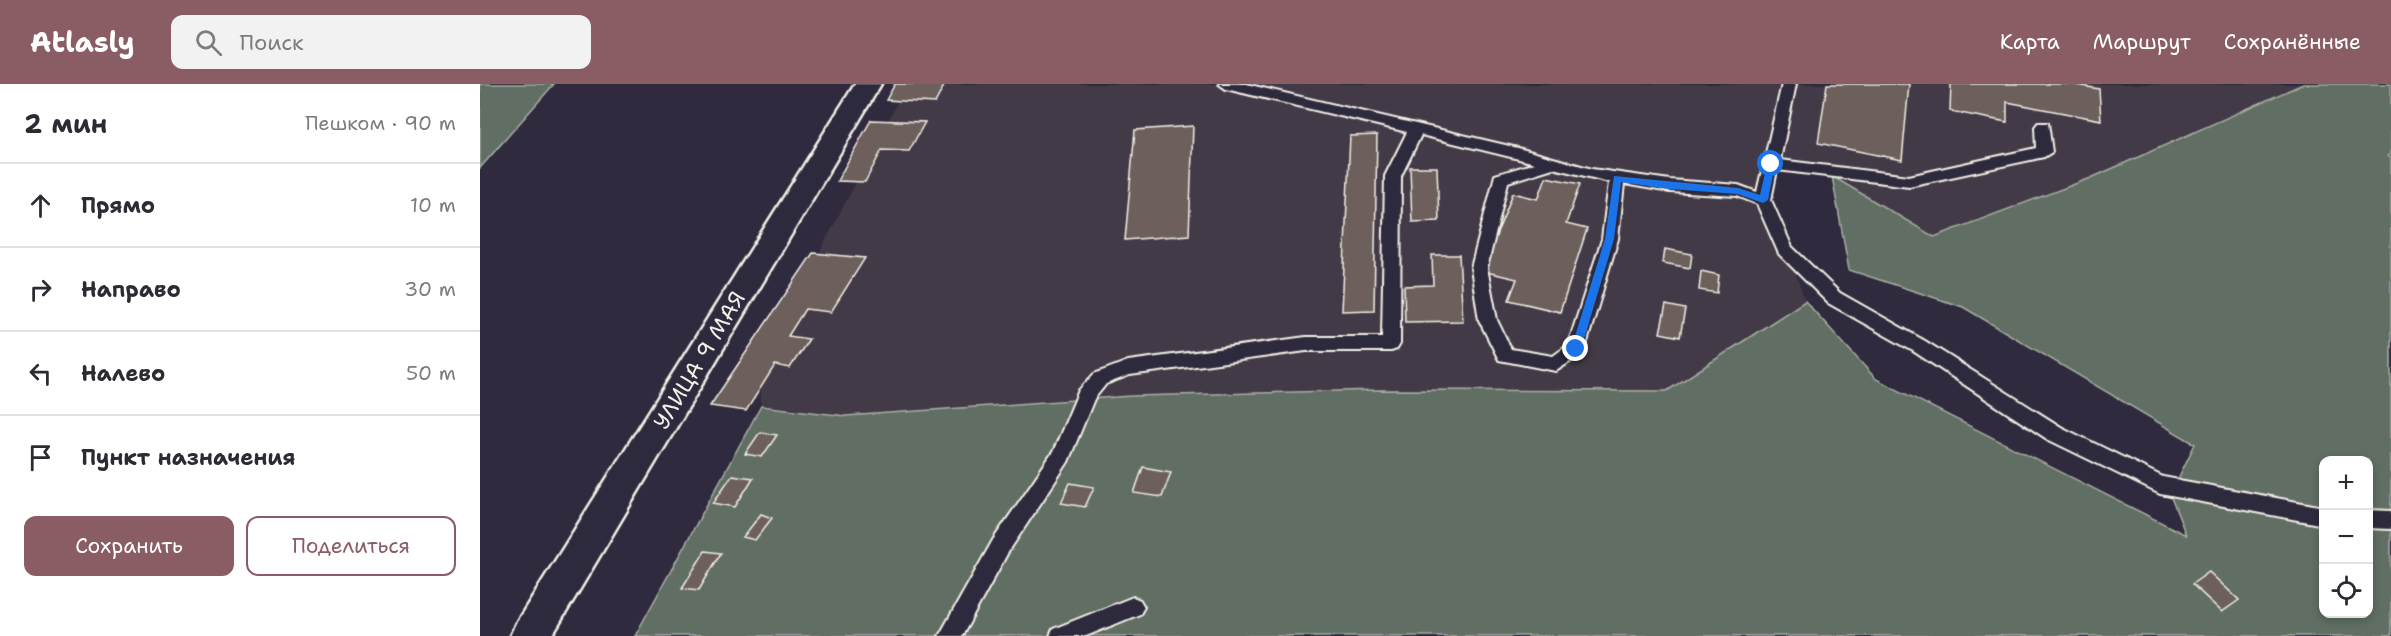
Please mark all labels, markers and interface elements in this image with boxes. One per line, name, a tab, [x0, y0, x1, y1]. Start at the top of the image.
search box	[171, 15, 591, 69]
text: Atlasly	[30, 23, 135, 61]
icon: search	[192, 26, 225, 59]
text: Поиск	[240, 28, 304, 57]
text: Карта	[2000, 28, 2060, 56]
text: Маршрут	[2093, 28, 2191, 56]
text: Сохранённые	[2224, 28, 2361, 56]
text: 2 мин	[24, 106, 107, 141]
text: Пешком · 90 m	[305, 110, 456, 136]
route start	[1757, 150, 1783, 176]
icon: ahead	[24, 189, 57, 222]
text: Прямо	[81, 191, 155, 220]
text: 10 m	[410, 192, 456, 218]
icon: right	[24, 273, 57, 306]
text: Направо	[81, 275, 181, 304]
text: 30 m	[404, 276, 456, 302]
street label: УЛИЦА 9 МАЯ	[647, 286, 752, 435]
route end	[1562, 335, 1588, 361]
icon: left	[24, 357, 57, 390]
text: Налево	[81, 359, 165, 388]
text: 50 m	[406, 360, 456, 386]
icon: arrive	[24, 441, 57, 474]
text: Пункт назначения	[81, 443, 295, 472]
map controls	[2319, 456, 2373, 618]
button: +	[2319, 456, 2373, 510]
button: −	[2319, 510, 2373, 564]
button: Сохранить	[24, 516, 234, 576]
button: Поделиться	[246, 516, 456, 576]
button: locate	[2319, 564, 2373, 618]

